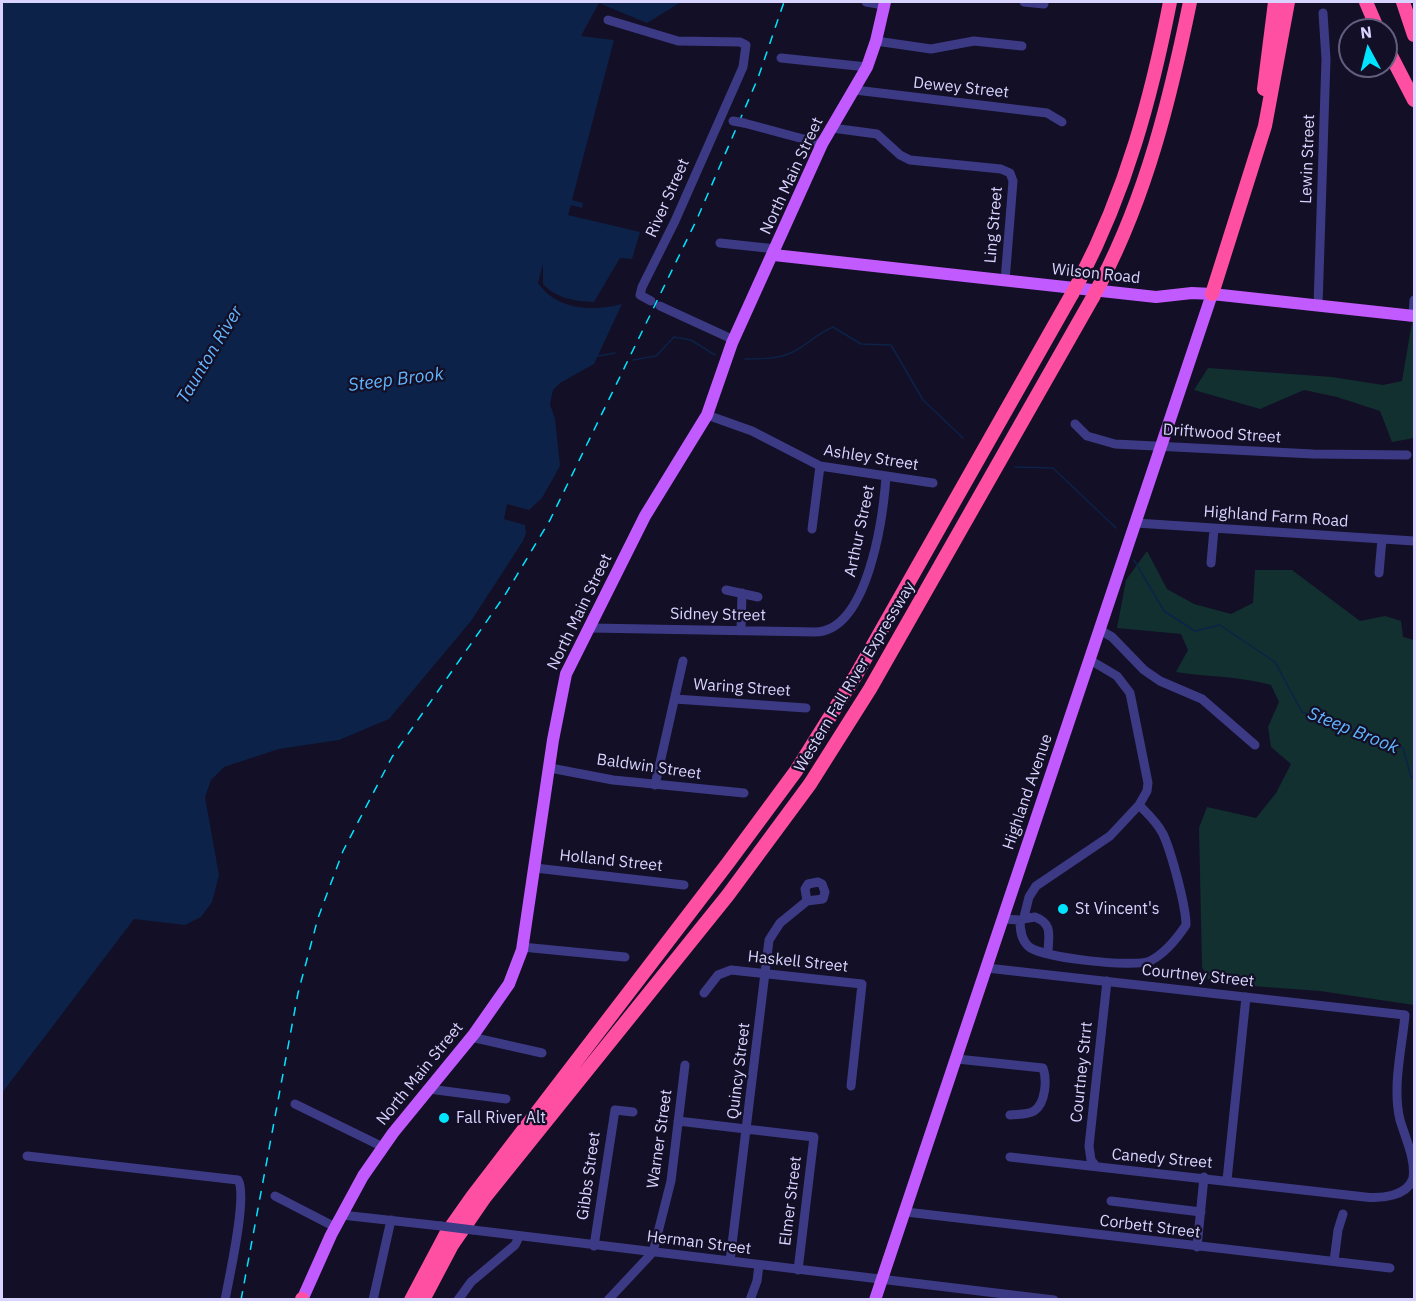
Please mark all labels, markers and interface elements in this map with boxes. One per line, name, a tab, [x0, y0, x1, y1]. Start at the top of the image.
north arrow	[1338, 18, 1398, 78]
text: N	[1359, 21, 1373, 43]
street label: Dewey Street	[912, 73, 1010, 103]
street label: North Main Street	[756, 114, 828, 238]
street label: Lewin Street	[1297, 114, 1319, 204]
street label: River Street	[642, 156, 694, 240]
street label: Ling Street	[981, 186, 1007, 264]
street label: Wilson Road	[1051, 260, 1141, 288]
water label: Taunton River	[172, 302, 248, 408]
water label: Steep Brook	[347, 363, 445, 397]
street label: Driftwood Street	[1162, 420, 1282, 448]
street label: Ashley Street	[822, 441, 920, 475]
street label: Arthur Street	[841, 483, 879, 579]
street label: Highland Farm Road	[1203, 502, 1349, 532]
street label: North Main Street	[544, 551, 616, 673]
street label: Western Fall River Expressway	[791, 578, 919, 776]
street label: Sidney Street	[670, 605, 766, 625]
street label: Waring Street	[693, 675, 791, 701]
water label: Steep Brook	[1305, 703, 1401, 759]
street label: Highland Avenue	[999, 732, 1057, 852]
street label: Baldwin Street	[595, 750, 703, 784]
street label: Holland Street	[559, 846, 663, 876]
place label: St Vincent's	[1075, 899, 1160, 919]
marker: St Vincent's	[1056, 902, 1070, 916]
street label: Haskell Street	[747, 947, 849, 977]
street label: Courtney Street	[1141, 961, 1255, 991]
street label: North Main Street	[373, 1019, 467, 1129]
street label: Courtney Strrt	[1067, 1021, 1097, 1123]
street label: Quincy Street	[724, 1022, 754, 1120]
street label: Warner Street	[644, 1088, 676, 1190]
place label: Fall River Alt	[456, 1108, 546, 1128]
marker: Fall River Alt	[437, 1111, 451, 1125]
street label: Gibbs Street	[573, 1131, 605, 1221]
street label: Canedy Street	[1111, 1145, 1213, 1173]
street label: Elmer Street	[776, 1155, 806, 1247]
street label: Corbett Street	[1098, 1211, 1202, 1243]
street label: Herman Street	[646, 1227, 752, 1259]

